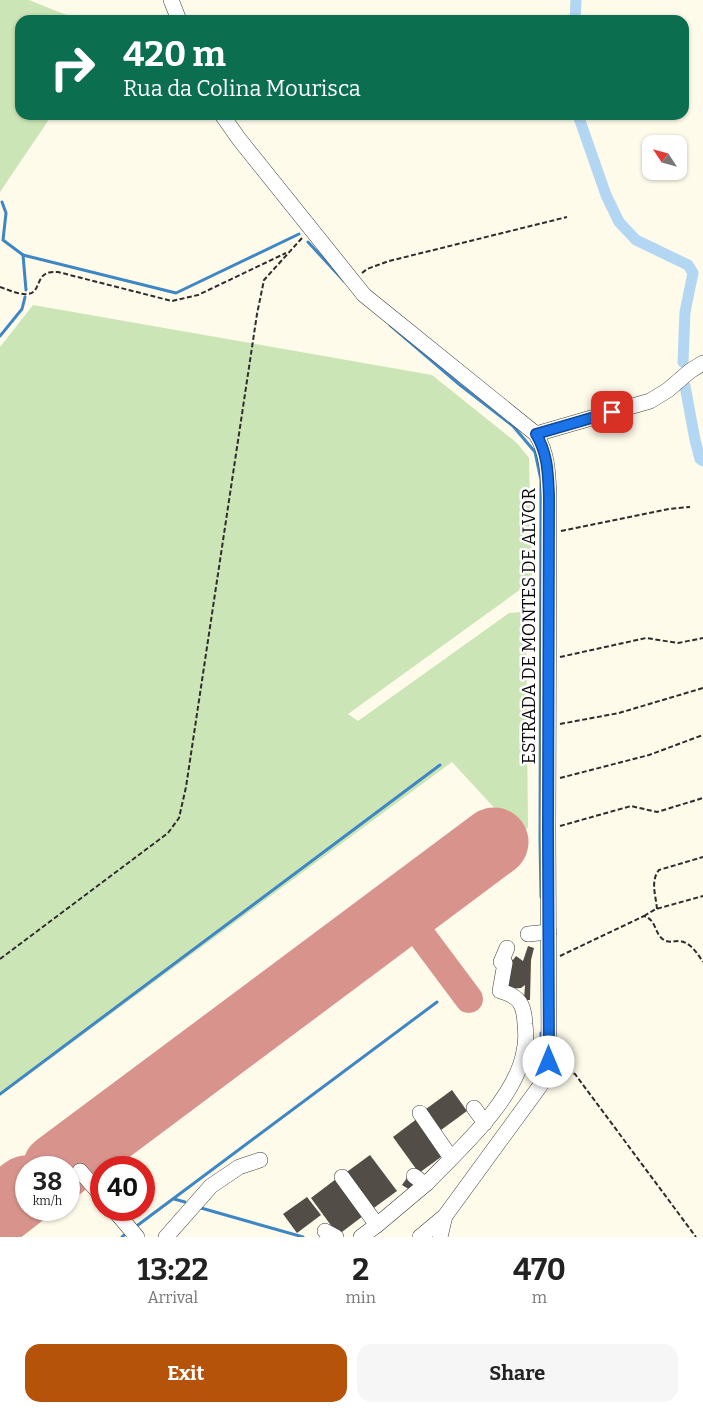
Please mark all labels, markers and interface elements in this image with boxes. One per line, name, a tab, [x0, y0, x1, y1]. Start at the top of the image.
text: 420 m	[123, 33, 226, 75]
icon: right	[40, 35, 105, 100]
text: Rua da Colina Mourisca	[123, 75, 361, 102]
north arrow	[642, 135, 688, 180]
map controls	[642, 135, 687, 180]
pin	[591, 391, 633, 433]
icon: arrive	[598, 398, 626, 426]
street label: ESTRADA DE MONTES DE ALVOR	[518, 488, 540, 764]
position arrow	[522, 1035, 574, 1087]
speed limit sign: 40	[90, 1156, 155, 1221]
text: 38	[33, 1167, 62, 1197]
text: km/h	[33, 1194, 62, 1208]
text: 13:22	[137, 1252, 208, 1288]
text: 2	[352, 1252, 369, 1288]
text: 470	[513, 1252, 566, 1288]
text: Arrival	[147, 1288, 198, 1307]
text: min	[346, 1288, 376, 1307]
text: m	[532, 1288, 547, 1307]
button: Exit	[25, 1344, 347, 1402]
button: Share	[357, 1344, 678, 1402]

